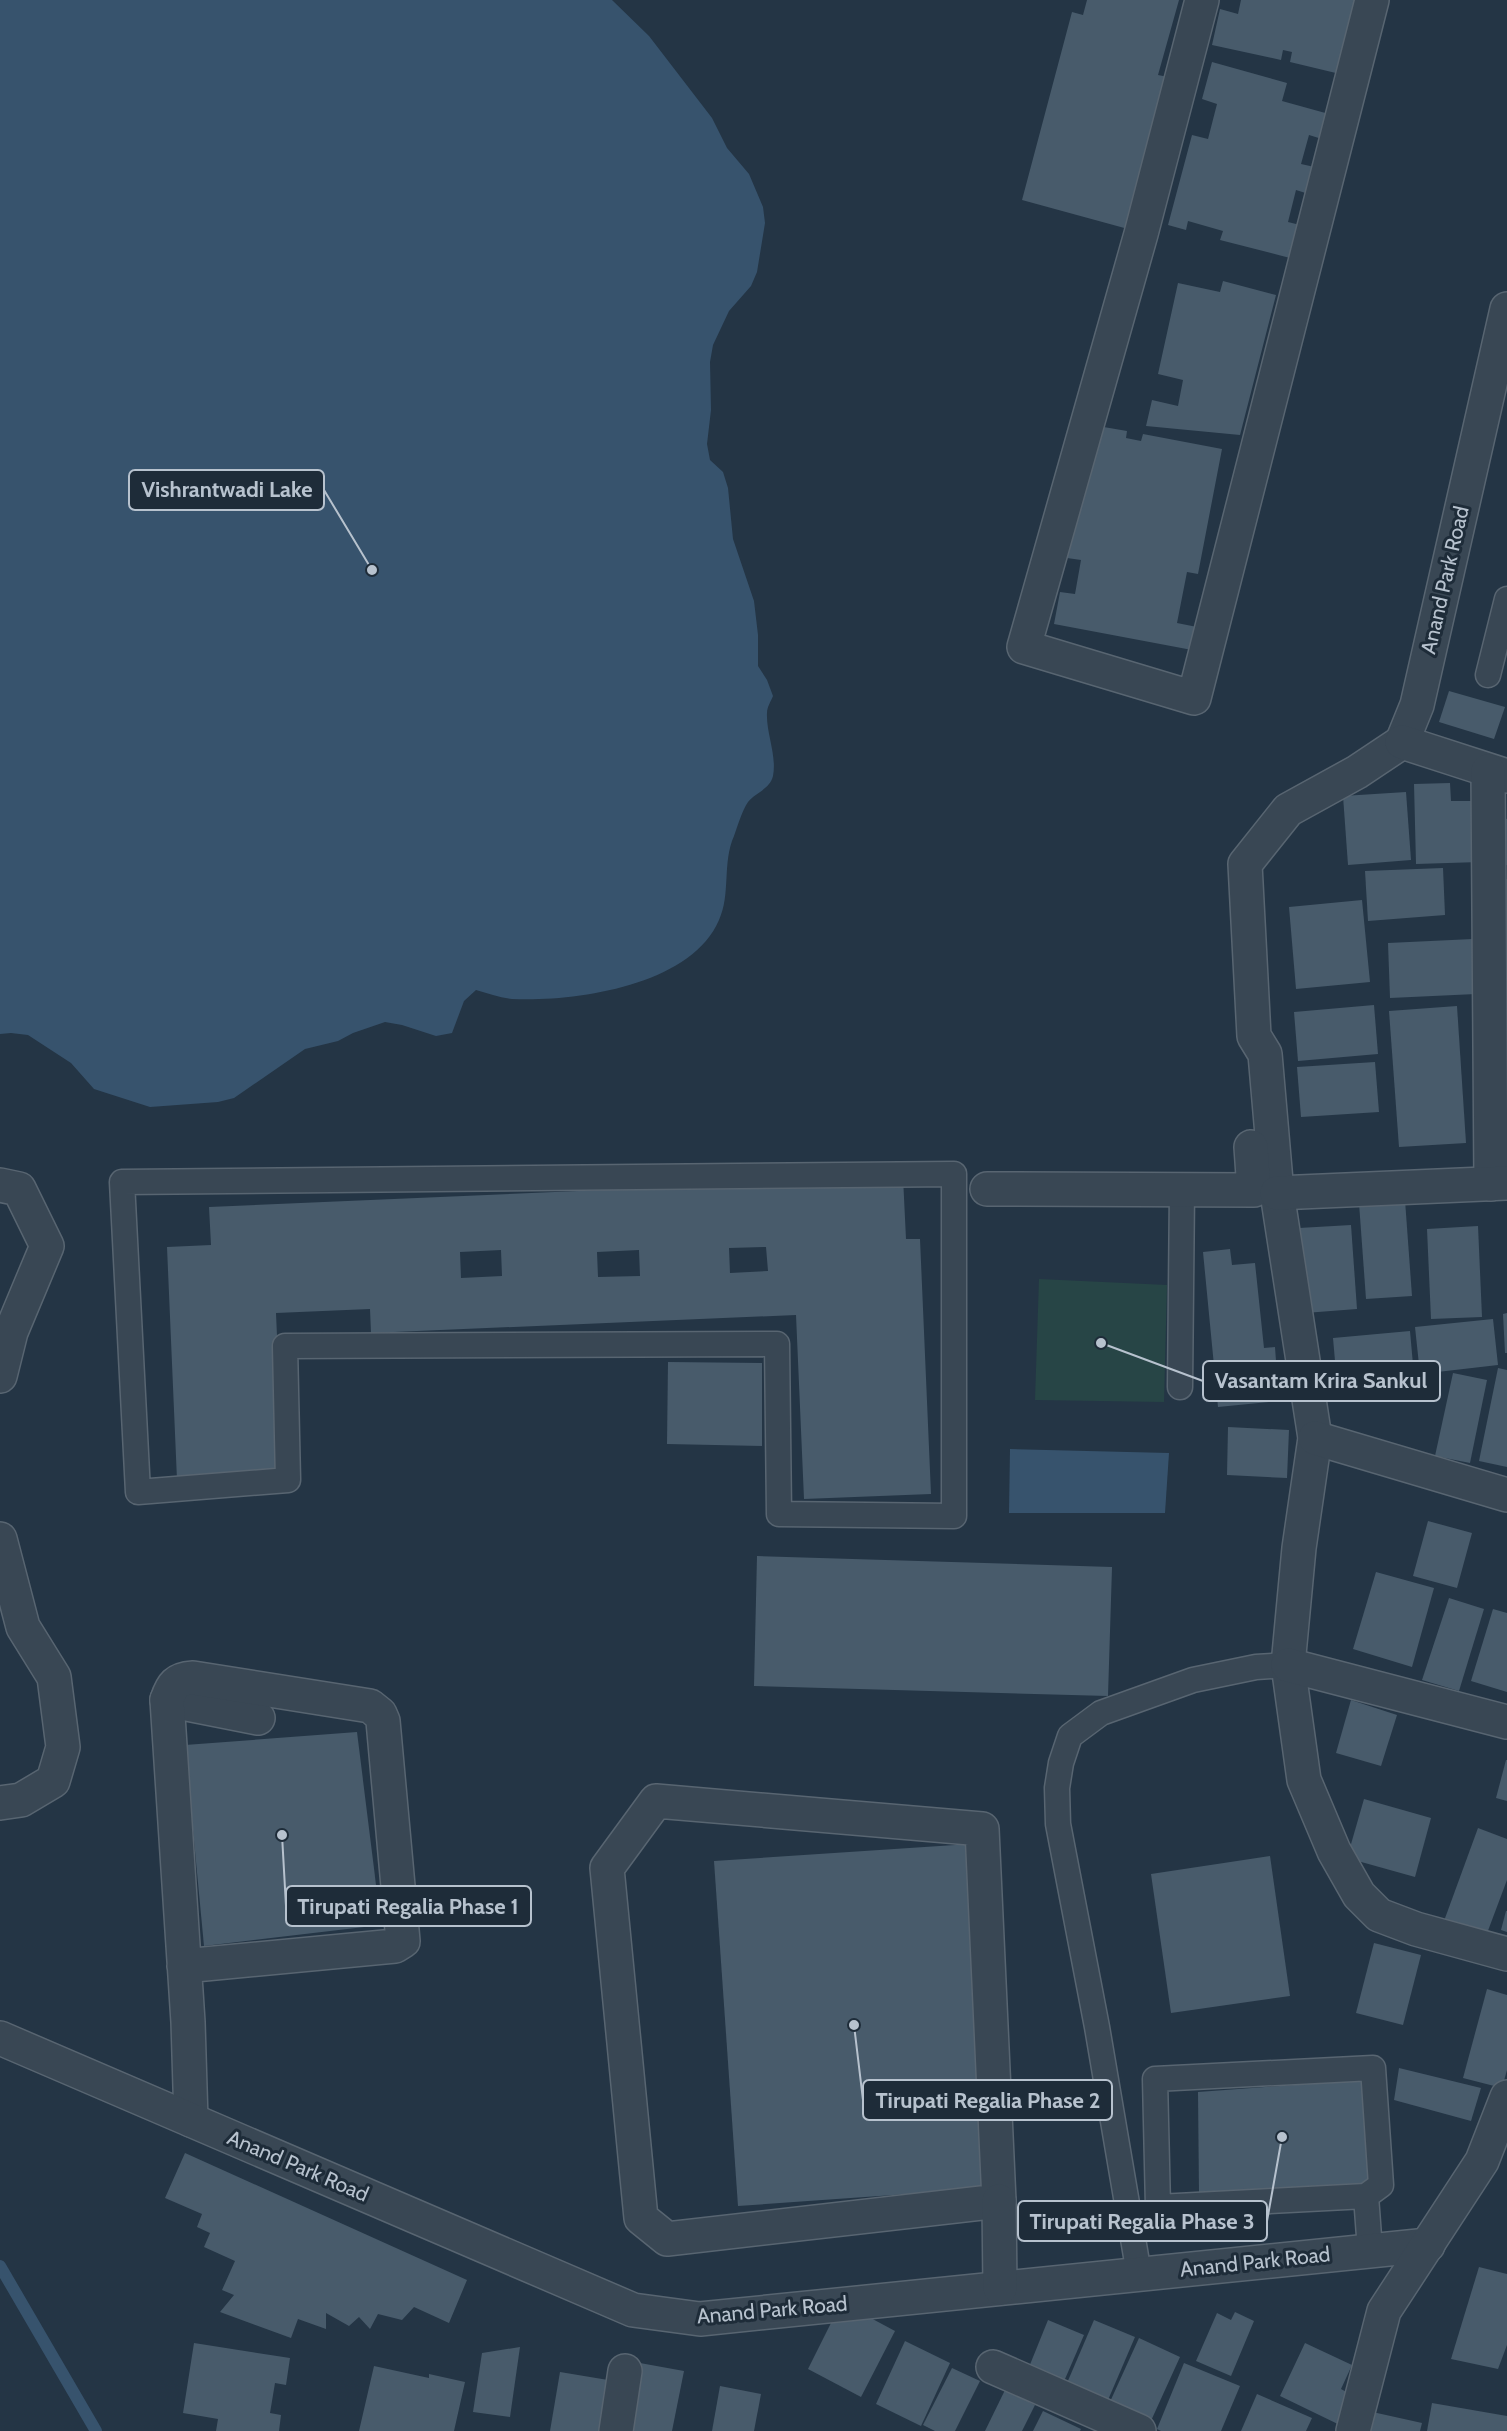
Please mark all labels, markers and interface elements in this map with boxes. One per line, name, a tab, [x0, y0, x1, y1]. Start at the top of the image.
callout: Vishrantwadi Lake	[129, 470, 324, 510]
text: Vishrantwadi Lake	[141, 476, 313, 503]
street label: Anand Park Road	[1415, 504, 1474, 656]
callout: Vasantam Krira Sankul	[1203, 1361, 1440, 1401]
text: Vasantam Krira Sankul	[1215, 1367, 1427, 1394]
callout: Tirupati Regalia Phase 1	[286, 1886, 531, 1926]
text: Tirupati Regalia Phase 1	[297, 1893, 519, 1920]
callout: Tirupati Regalia Phase 2	[863, 2080, 1112, 2120]
text: Tirupati Regalia Phase 2	[876, 2087, 1100, 2114]
street label: Anand Park Road	[224, 2125, 373, 2207]
callout: Tirupati Regalia Phase 3	[1018, 2201, 1267, 2241]
text: Tirupati Regalia Phase 3	[1030, 2208, 1255, 2235]
street label: Anand Park Road	[1179, 2241, 1331, 2282]
street label: Anand Park Road	[696, 2290, 848, 2329]

